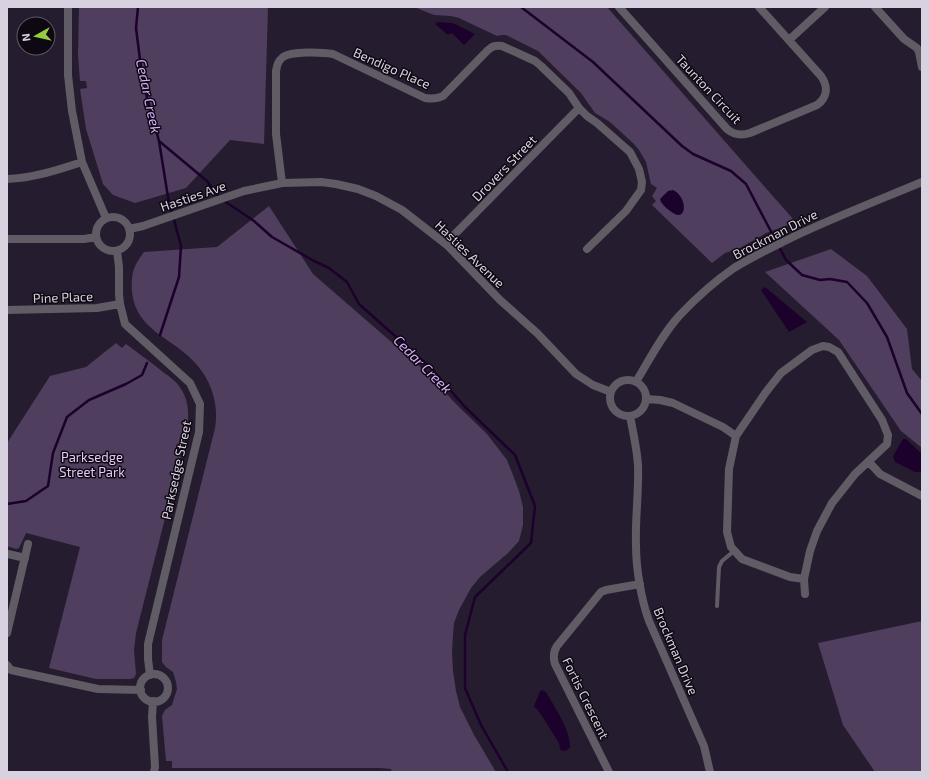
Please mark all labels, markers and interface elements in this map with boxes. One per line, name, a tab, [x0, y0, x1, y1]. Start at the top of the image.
north arrow	[16, 16, 56, 56]
text: N	[19, 33, 33, 42]
street label: Bendigo Place	[351, 44, 433, 92]
street label: Taunton Circuit	[673, 51, 745, 127]
water label: Cedar Creek	[133, 57, 165, 135]
street label: Drovers Street	[469, 132, 540, 204]
street label: Hasties Ave	[158, 177, 228, 215]
street label: Brockman Drive	[730, 206, 820, 262]
street label: Hasties Avenue	[432, 217, 508, 291]
street label: Pine Place	[33, 288, 93, 306]
water label: Cedar Creek	[390, 331, 456, 397]
street label: Parksedge Street	[158, 419, 194, 521]
park label: Parksedge Street Park	[59, 449, 125, 480]
street label: Brockman Drive	[650, 605, 702, 697]
street label: Fortis Crescent	[559, 655, 613, 741]

